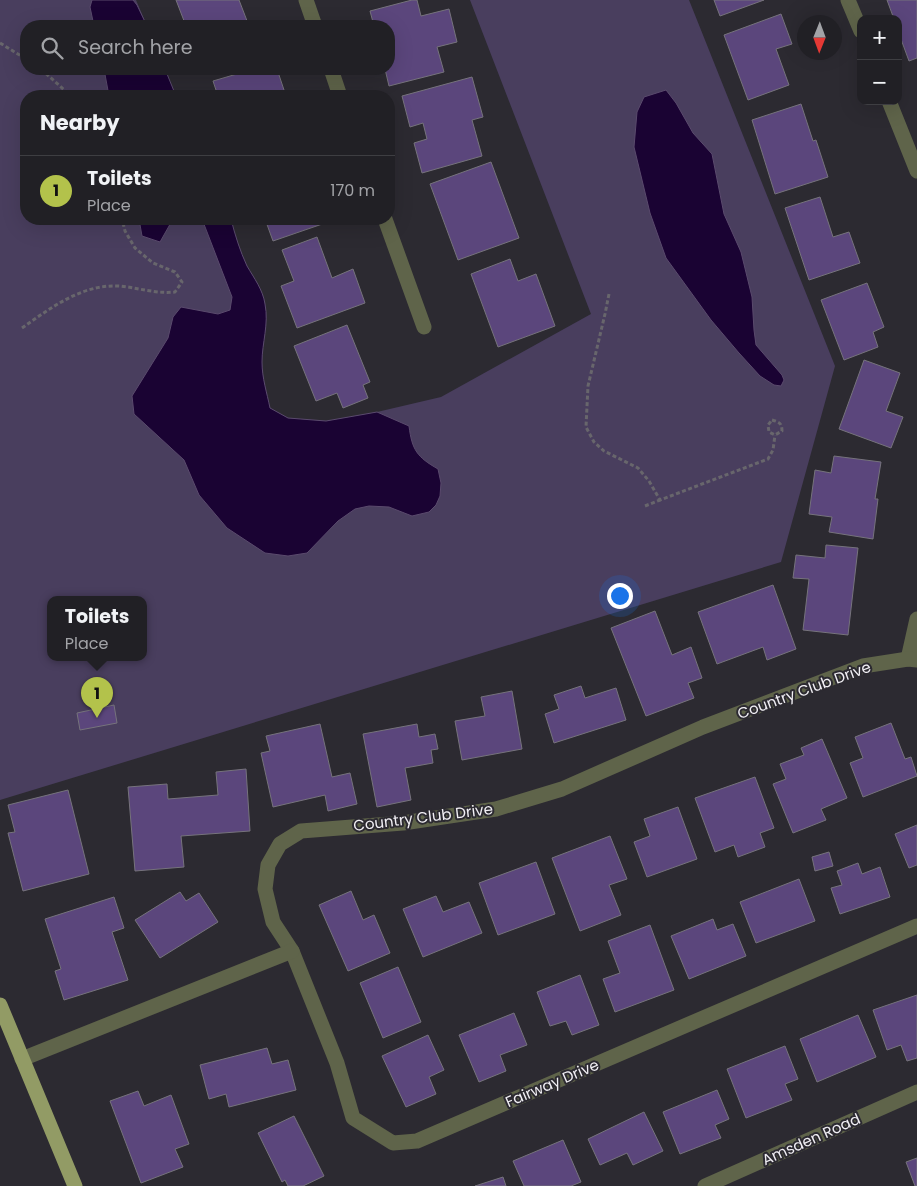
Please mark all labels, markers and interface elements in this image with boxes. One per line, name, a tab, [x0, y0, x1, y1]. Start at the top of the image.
north arrow	[797, 15, 842, 60]
map controls	[857, 15, 902, 105]
button: +	[857, 15, 902, 60]
search box	[20, 20, 395, 75]
icon: search	[38, 34, 66, 62]
text: Search here	[78, 34, 192, 61]
button: −	[857, 60, 902, 105]
text: Nearby	[40, 108, 120, 137]
text: Toilets	[87, 165, 152, 192]
text: 1	[53, 179, 59, 202]
text: 170 m	[330, 179, 375, 202]
text: Place	[87, 194, 131, 217]
your location	[607, 583, 633, 609]
popup	[47, 596, 147, 661]
text: Toilets	[65, 603, 129, 630]
text: Place	[65, 632, 108, 655]
street label: Country Club Drive	[734, 656, 874, 724]
pin: 1	[81, 677, 113, 718]
street label: Country Club Drive	[352, 798, 494, 836]
street label: Fairway Drive	[502, 1054, 602, 1112]
street label: Amsden Road	[759, 1108, 863, 1170]

